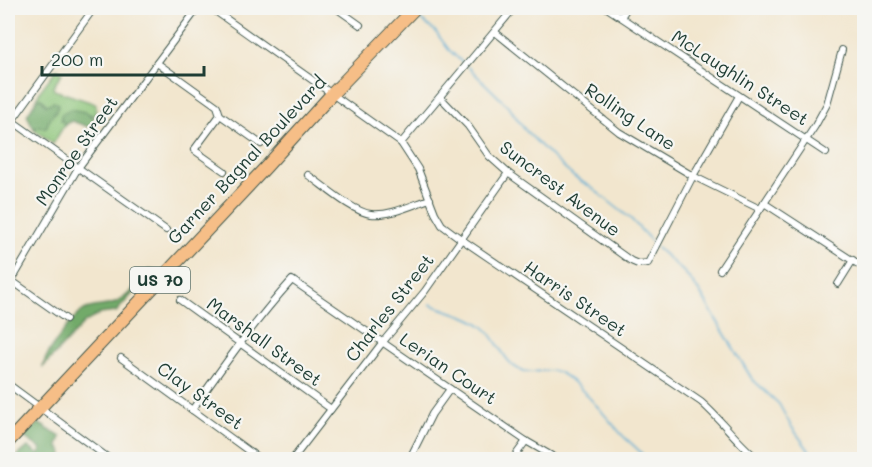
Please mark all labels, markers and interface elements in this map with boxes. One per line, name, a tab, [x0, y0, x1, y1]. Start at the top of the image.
street label: McLaughlin Street	[667, 24, 814, 131]
scale bar	[42, 39, 204, 77]
text: 200 m	[51, 47, 103, 71]
street label: Garner Bagnal Boulevard	[162, 70, 331, 249]
street label: Rolling Lane	[580, 77, 681, 155]
street label: Monroe Street	[29, 91, 123, 210]
street label: Suncrest Avenue	[495, 135, 626, 242]
street label: Charles Street	[340, 248, 439, 366]
street label: Harris Street	[519, 255, 632, 342]
road number: US 70	[130, 267, 190, 293]
street label: Marshall Street	[202, 291, 327, 391]
street label: Lerian Court	[395, 327, 502, 410]
street label: Clay Street	[153, 356, 249, 435]

